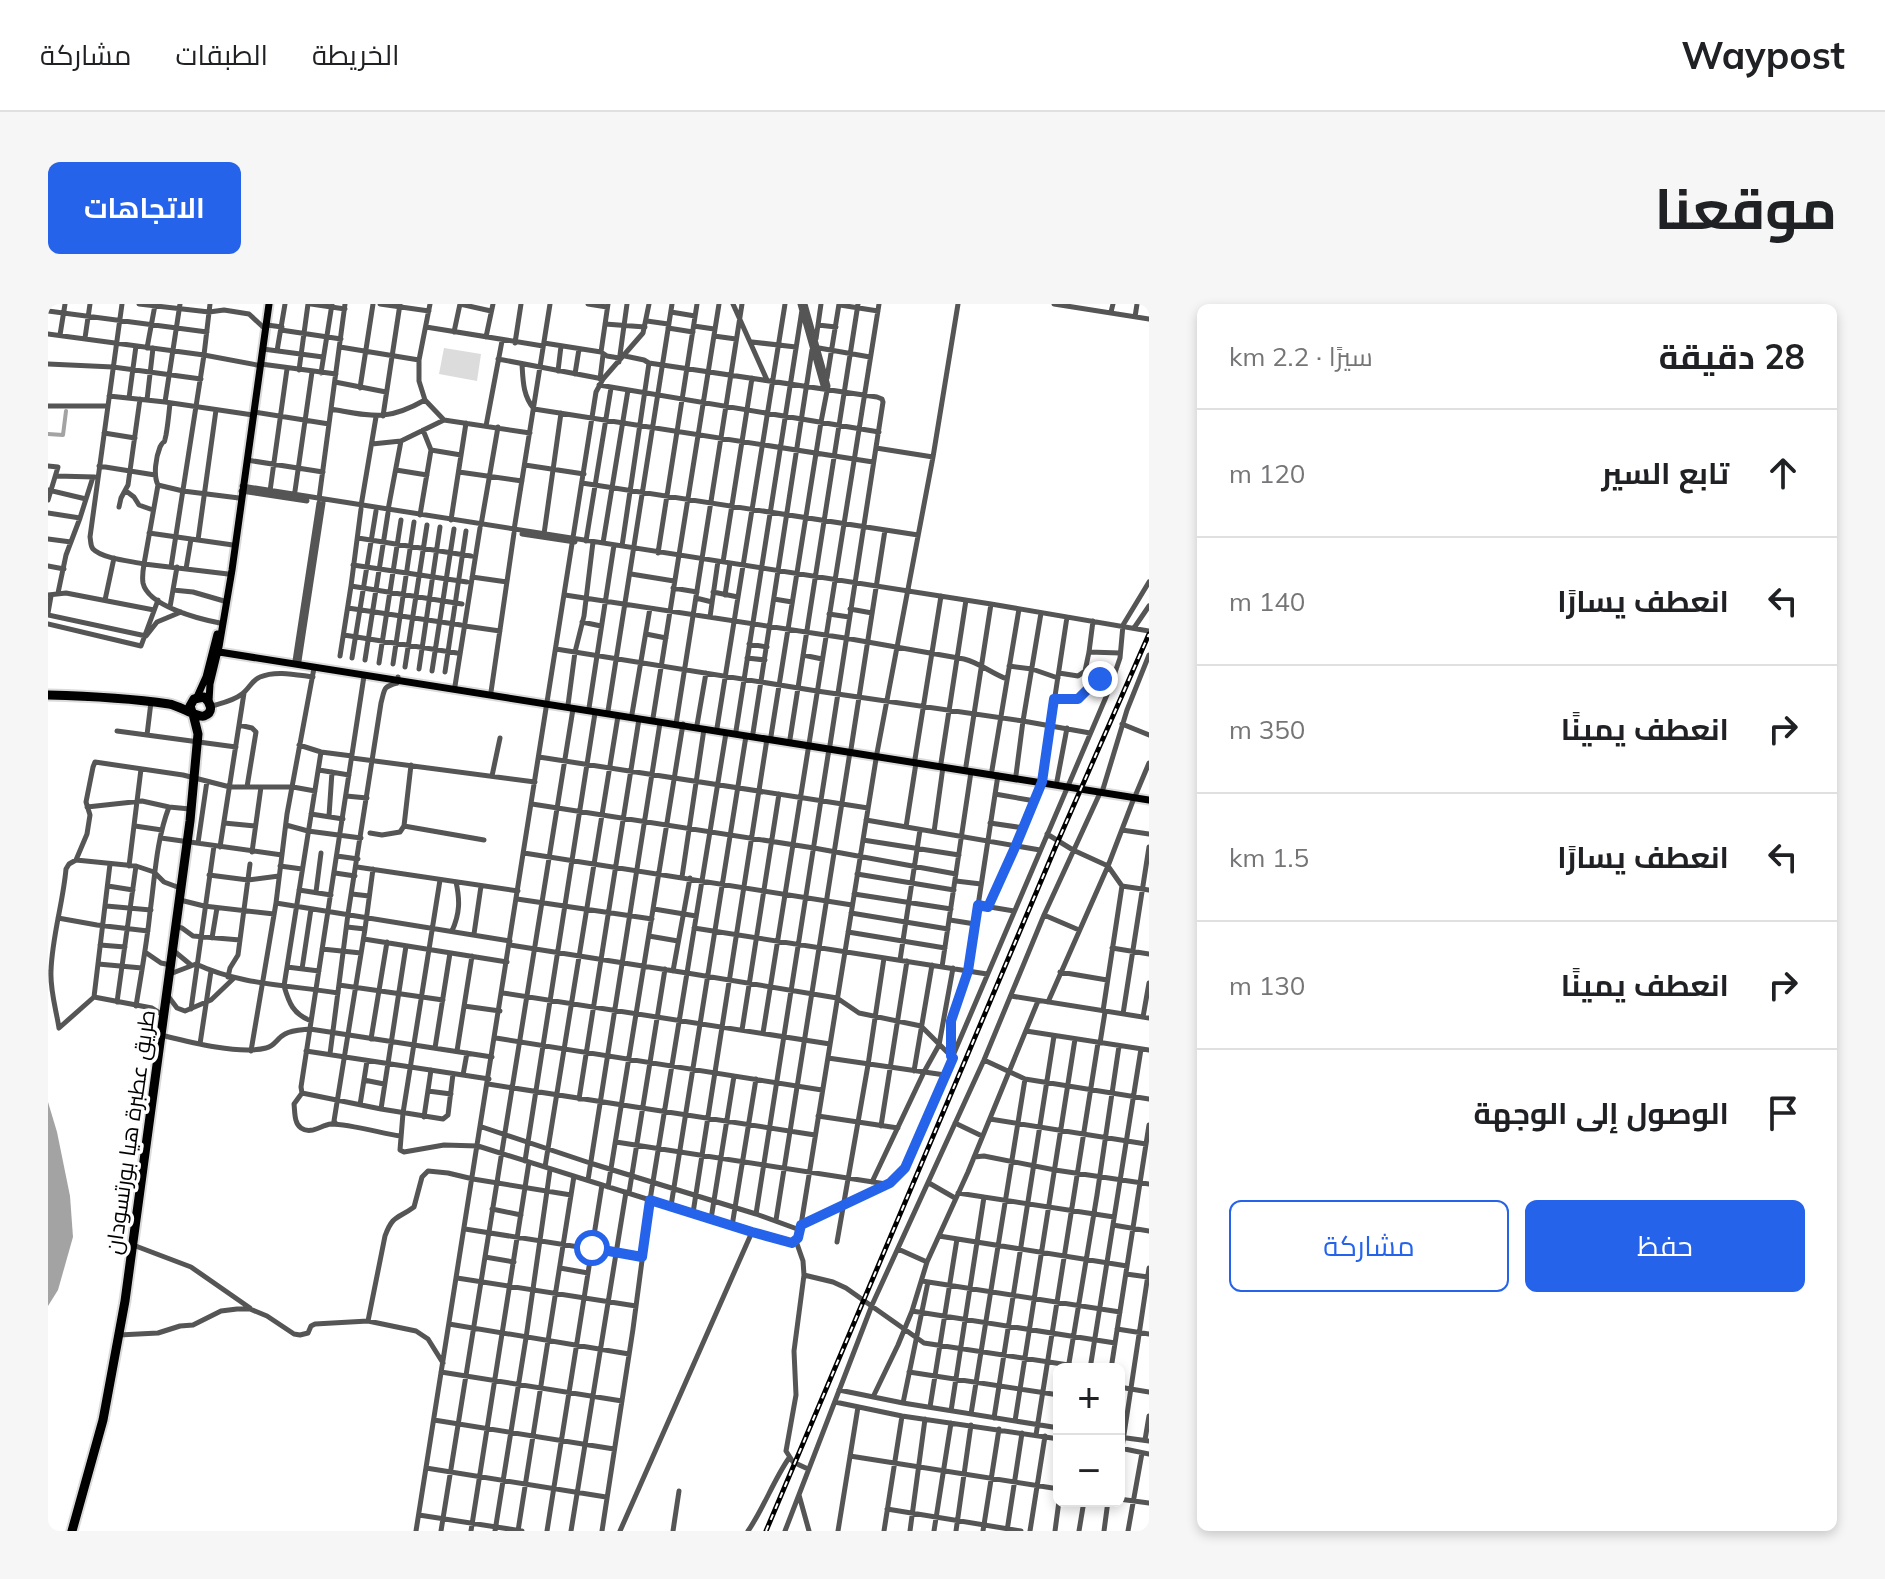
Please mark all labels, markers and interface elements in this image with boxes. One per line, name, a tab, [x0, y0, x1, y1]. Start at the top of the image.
text: Waypost	[1681, 31, 1845, 79]
text: مشاركة	[40, 37, 131, 72]
text: الطبقات	[175, 37, 268, 72]
text: الخريطة	[312, 37, 399, 72]
button: الاتجاهات	[48, 162, 241, 254]
text: موقعنا	[1654, 173, 1837, 243]
text: 28 دقيقة	[1659, 335, 1805, 378]
text: سيرًا · 2.2 km	[1229, 340, 1373, 373]
icon: ahead	[1761, 451, 1805, 495]
text: تابع السير	[1602, 454, 1729, 492]
text: 120 m	[1229, 457, 1305, 490]
icon: left	[1761, 579, 1805, 623]
text: انعطف يسارًا	[1557, 582, 1729, 620]
text: 140 m	[1229, 585, 1305, 618]
route end	[1082, 661, 1118, 697]
icon: right	[1761, 707, 1805, 751]
text: انعطف يمينًا	[1561, 710, 1729, 748]
text: 350 m	[1229, 713, 1305, 746]
icon: left	[1761, 835, 1805, 879]
text: انعطف يسارًا	[1557, 838, 1729, 876]
text: 1.5 km	[1229, 841, 1309, 874]
icon: right	[1761, 963, 1805, 1007]
text: انعطف يمينًا	[1561, 966, 1729, 1004]
text: 130 m	[1229, 969, 1305, 1002]
street label: طريق عطبرة هيا بورتسودان	[99, 1008, 161, 1256]
icon: arrive	[1761, 1091, 1805, 1135]
text: الوصول إلى الوجهة	[1474, 1094, 1729, 1132]
button: مشاركة	[1229, 1200, 1509, 1292]
button: حفظ	[1525, 1200, 1805, 1292]
route start	[574, 1230, 610, 1266]
map controls	[1053, 1363, 1125, 1507]
button: +	[1053, 1363, 1125, 1435]
button: −	[1053, 1435, 1125, 1507]

